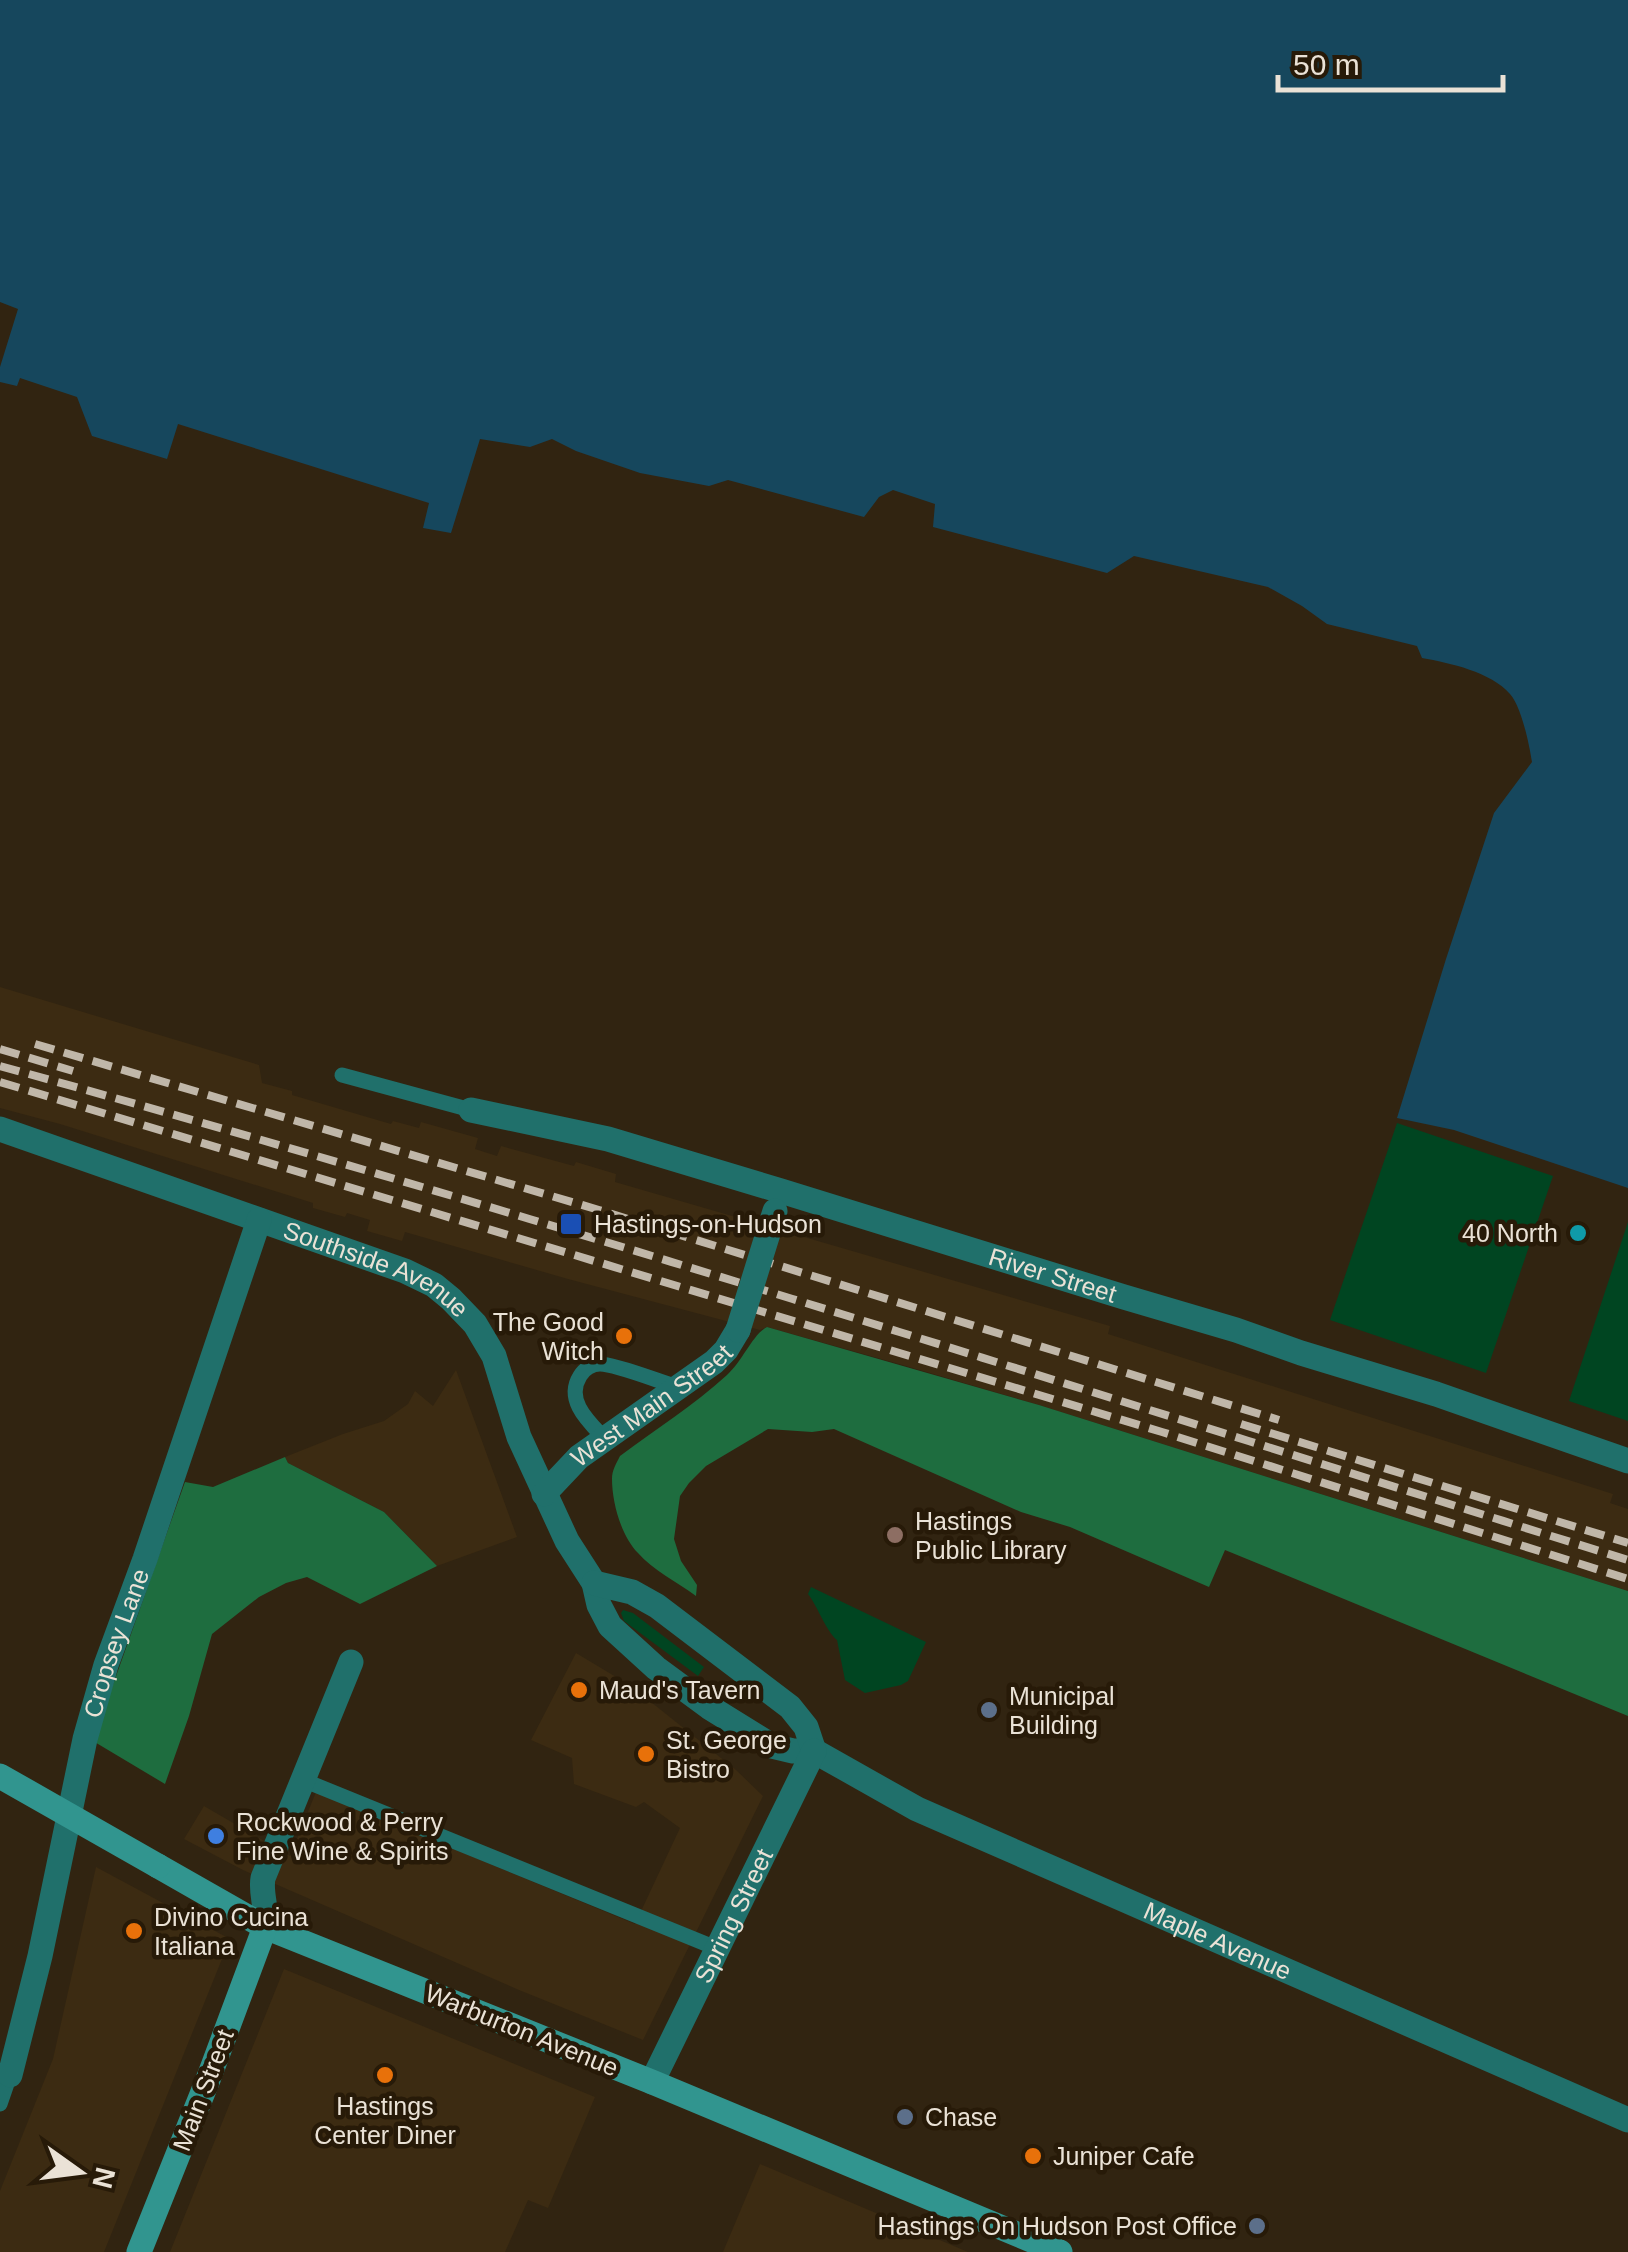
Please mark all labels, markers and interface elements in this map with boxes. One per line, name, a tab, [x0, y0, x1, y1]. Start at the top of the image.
scale bar	[1278, 30, 1503, 92]
text: 50 m	[1293, 48, 1360, 81]
place label: Hastings-on-Hudson	[594, 1210, 822, 1238]
marker: Hastings-on-Hudson	[558, 1211, 584, 1237]
street label: Southside Avenue	[280, 1216, 474, 1323]
place label: 40 North	[1462, 1219, 1558, 1247]
marker: 40 North	[1567, 1222, 1589, 1244]
street label: River Street	[985, 1242, 1120, 1308]
place label: The Good Witch	[493, 1308, 604, 1365]
marker: The Good Witch	[613, 1325, 635, 1347]
street label: West Main Street	[566, 1338, 738, 1472]
place label: Hastings Public Library	[915, 1507, 1067, 1564]
marker: Hastings Public Library	[884, 1524, 906, 1546]
street label: Cropsey Lane	[78, 1565, 154, 1721]
place label: Maud's Tavern	[599, 1676, 760, 1704]
marker: Maud's Tavern	[568, 1679, 590, 1701]
place label: Municipal Building	[1009, 1682, 1115, 1739]
marker: Municipal Building	[978, 1699, 1000, 1721]
place label: St. George Bistro	[666, 1726, 787, 1783]
marker: St. George Bistro	[635, 1743, 657, 1765]
place label: Rockwood & Perry Fine Wine & Spirits	[236, 1808, 449, 1865]
marker: Rockwood & Perry Fine Wine & Spirits	[205, 1825, 227, 1847]
street label: Spring Street	[689, 1844, 778, 1988]
street label: Maple Avenue	[1140, 1896, 1296, 1985]
place label: Divino Cucina Italiana	[154, 1903, 308, 1960]
marker: Divino Cucina Italiana	[123, 1920, 145, 1942]
street label: Warburton Avenue	[421, 1978, 623, 2082]
street label: Main Street	[167, 2025, 239, 2155]
marker: Hastings Center Diner	[374, 2064, 396, 2086]
place label: Hastings Center Diner	[314, 2092, 456, 2149]
place label: Chase	[925, 2103, 997, 2131]
marker: Chase	[894, 2106, 916, 2128]
north arrow	[30, 2122, 130, 2222]
place label: Juniper Cafe	[1053, 2142, 1195, 2170]
marker: Juniper Cafe	[1022, 2145, 1044, 2167]
text: N	[86, 2164, 121, 2191]
place label: Hastings On Hudson Post Office	[878, 2212, 1237, 2240]
marker: Hastings On Hudson Post Office	[1246, 2215, 1268, 2237]

